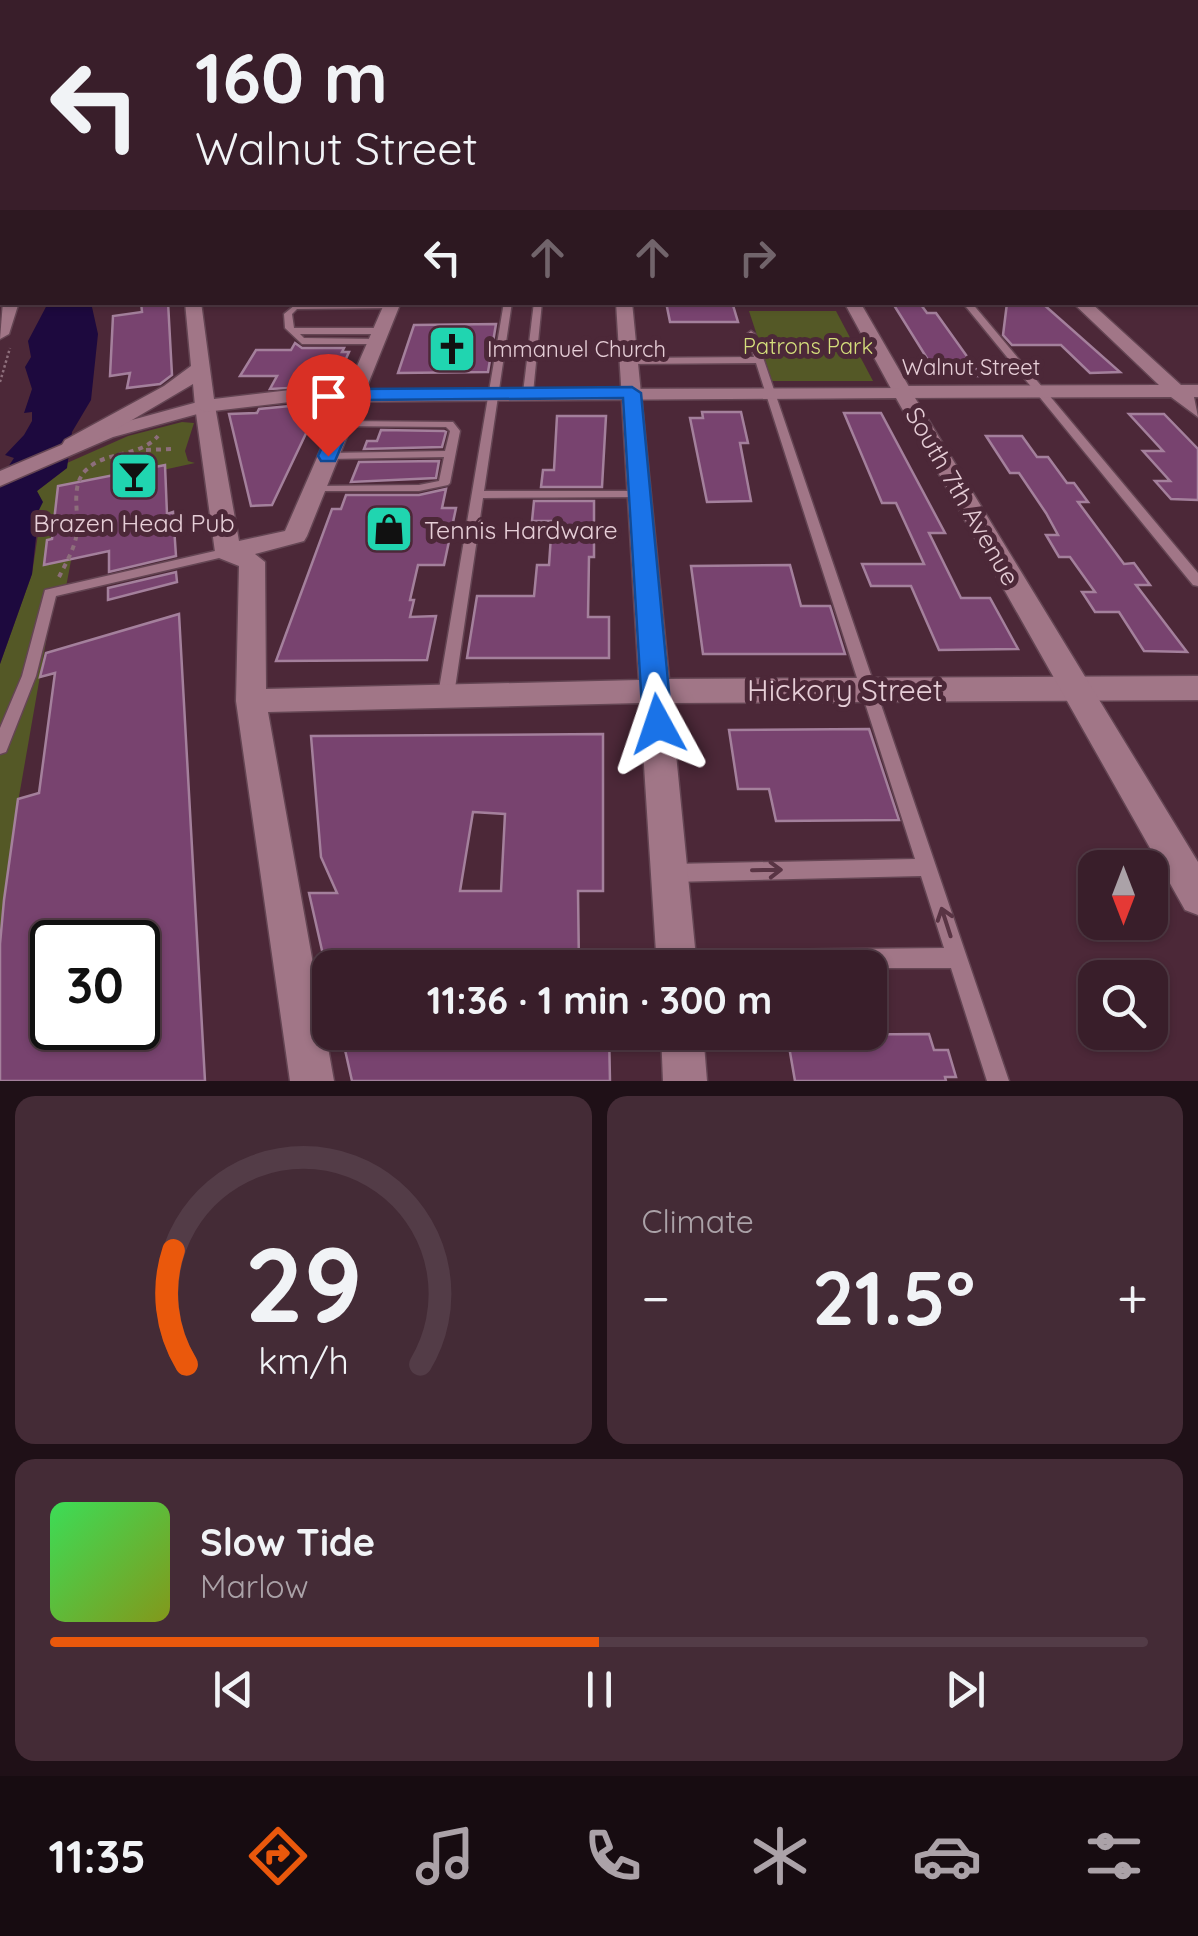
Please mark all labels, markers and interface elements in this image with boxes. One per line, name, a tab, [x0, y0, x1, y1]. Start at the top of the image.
text: 160 m	[195, 33, 388, 121]
icon: left	[30, 40, 160, 170]
text: Walnut Street	[195, 120, 478, 176]
icon: left	[415, 230, 470, 285]
icon: ahead	[520, 230, 575, 285]
icon: ahead	[625, 230, 680, 285]
icon: right	[730, 230, 785, 285]
church icon: Immanuel Church	[426, 323, 478, 375]
park label: Patrons Park	[743, 332, 873, 360]
place label: Immanuel Church	[487, 335, 666, 363]
street label: Walnut Street	[902, 353, 1040, 381]
pin	[286, 354, 371, 457]
icon: arrive	[301, 369, 356, 424]
street label: South 7th Avenue	[899, 401, 1027, 591]
bar icon: Brazen Head Pub	[108, 450, 160, 502]
shop icon: Tennis Hardware	[363, 503, 415, 555]
place label: Brazen Head Pub	[33, 507, 235, 538]
place label: Tennis Hardware	[424, 514, 618, 545]
street label: Hickory Street	[747, 671, 943, 709]
position arrow	[606, 672, 710, 776]
north arrow	[1078, 850, 1168, 940]
map controls	[1078, 850, 1168, 1050]
one-way arrow	[750, 861, 782, 880]
one-way arrow	[935, 906, 953, 938]
speed limit sign: 30	[30, 920, 160, 1050]
button: search	[1078, 960, 1168, 1050]
text: 11:36 · 1 min · 300 m	[427, 976, 772, 1024]
text: Climate	[642, 1201, 754, 1241]
text: 29	[244, 1218, 362, 1348]
text: 21.5°	[812, 1250, 975, 1344]
text: −	[642, 1263, 670, 1332]
text: +	[1117, 1263, 1148, 1332]
text: km/h	[258, 1338, 349, 1383]
text: Slow Tide	[200, 1518, 375, 1566]
text: Marlow	[200, 1566, 309, 1606]
icon: previous	[206, 1662, 261, 1717]
icon: pause	[572, 1662, 627, 1717]
icon: next	[938, 1662, 993, 1717]
icon: directions	[243, 1821, 313, 1891]
icon: music	[410, 1821, 480, 1891]
icon: phone	[578, 1821, 648, 1891]
icon: climate	[745, 1821, 815, 1891]
icon: car	[912, 1821, 982, 1891]
icon: filters	[1079, 1821, 1149, 1891]
text: 11:35	[49, 1828, 146, 1884]

